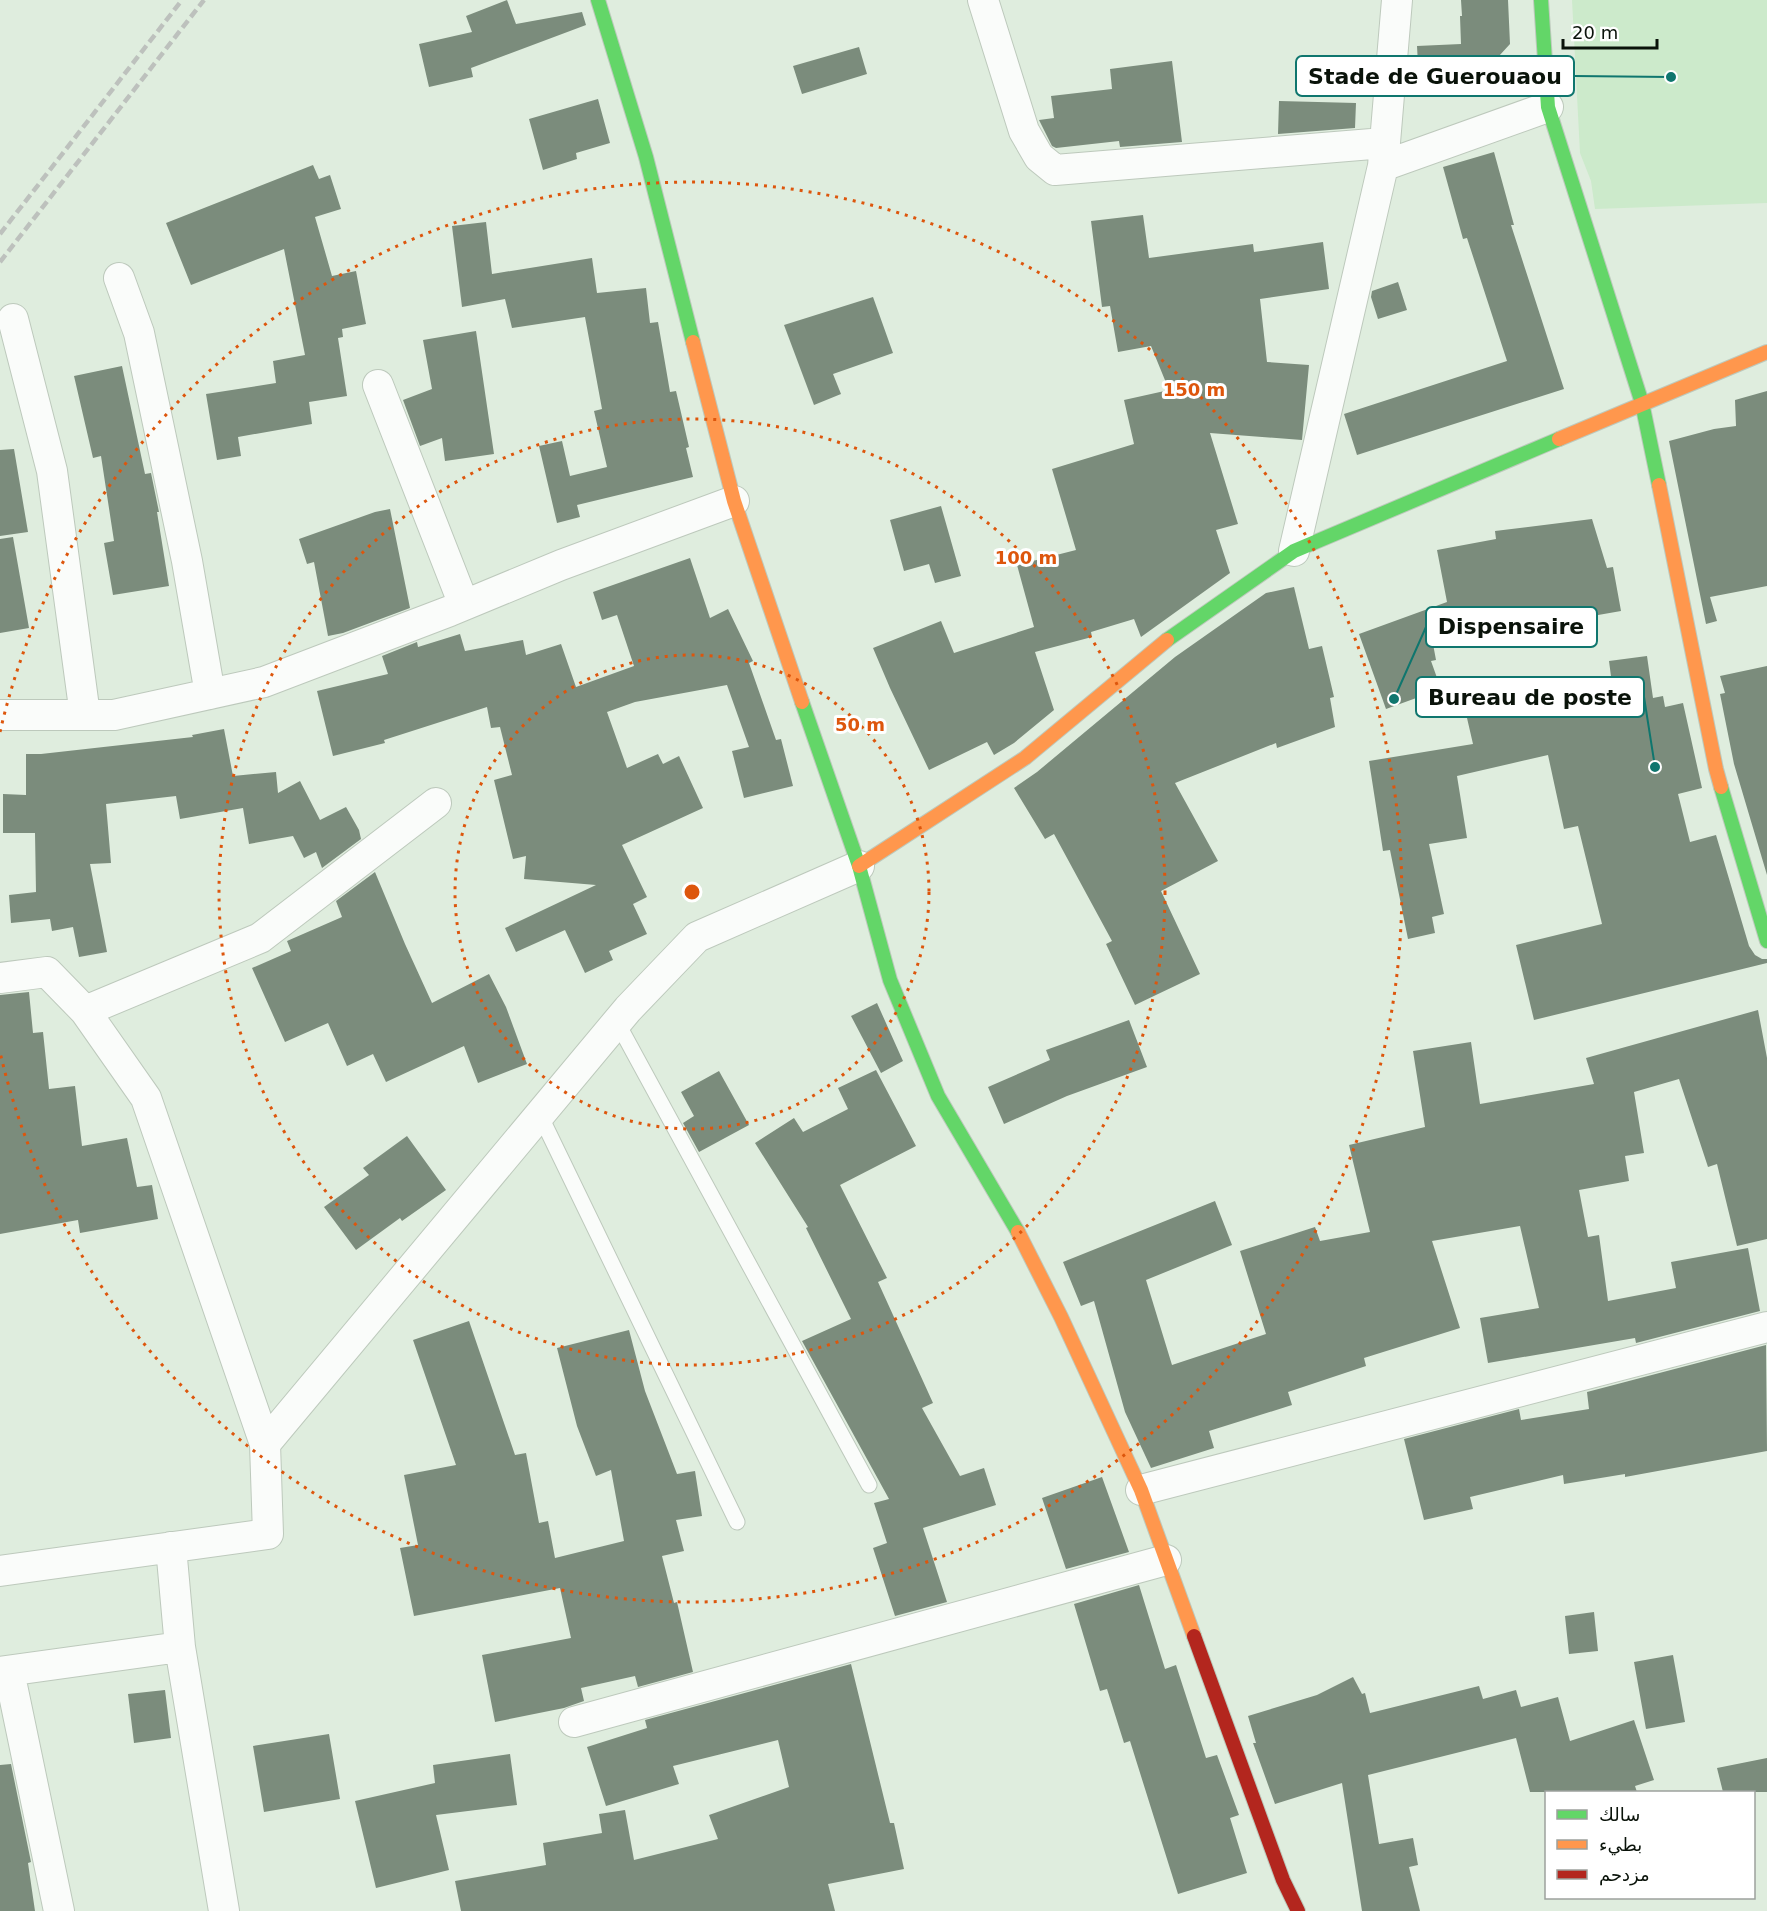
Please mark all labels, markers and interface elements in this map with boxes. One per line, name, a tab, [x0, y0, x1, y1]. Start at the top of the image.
scale bar	[1563, 12, 1658, 50]
text: 20 m	[1572, 22, 1618, 43]
callout: Stade de Guerouaou	[1296, 56, 1574, 96]
text: Stade de Guerouaou	[1308, 64, 1562, 89]
text: 150 m	[1163, 379, 1225, 400]
text: 100 m	[995, 547, 1057, 568]
callout: Dispensaire	[1426, 607, 1597, 647]
text: Dispensaire	[1438, 614, 1584, 639]
callout: Bureau de poste	[1416, 677, 1644, 717]
text: Bureau de poste	[1428, 685, 1632, 710]
text: 50 m	[835, 714, 885, 735]
centre of rings	[682, 882, 702, 902]
legend	[1545, 1791, 1755, 1899]
text: سالك	[1599, 1804, 1640, 1825]
text: بطيء	[1599, 1834, 1642, 1856]
text: مزدحم	[1599, 1864, 1650, 1886]

